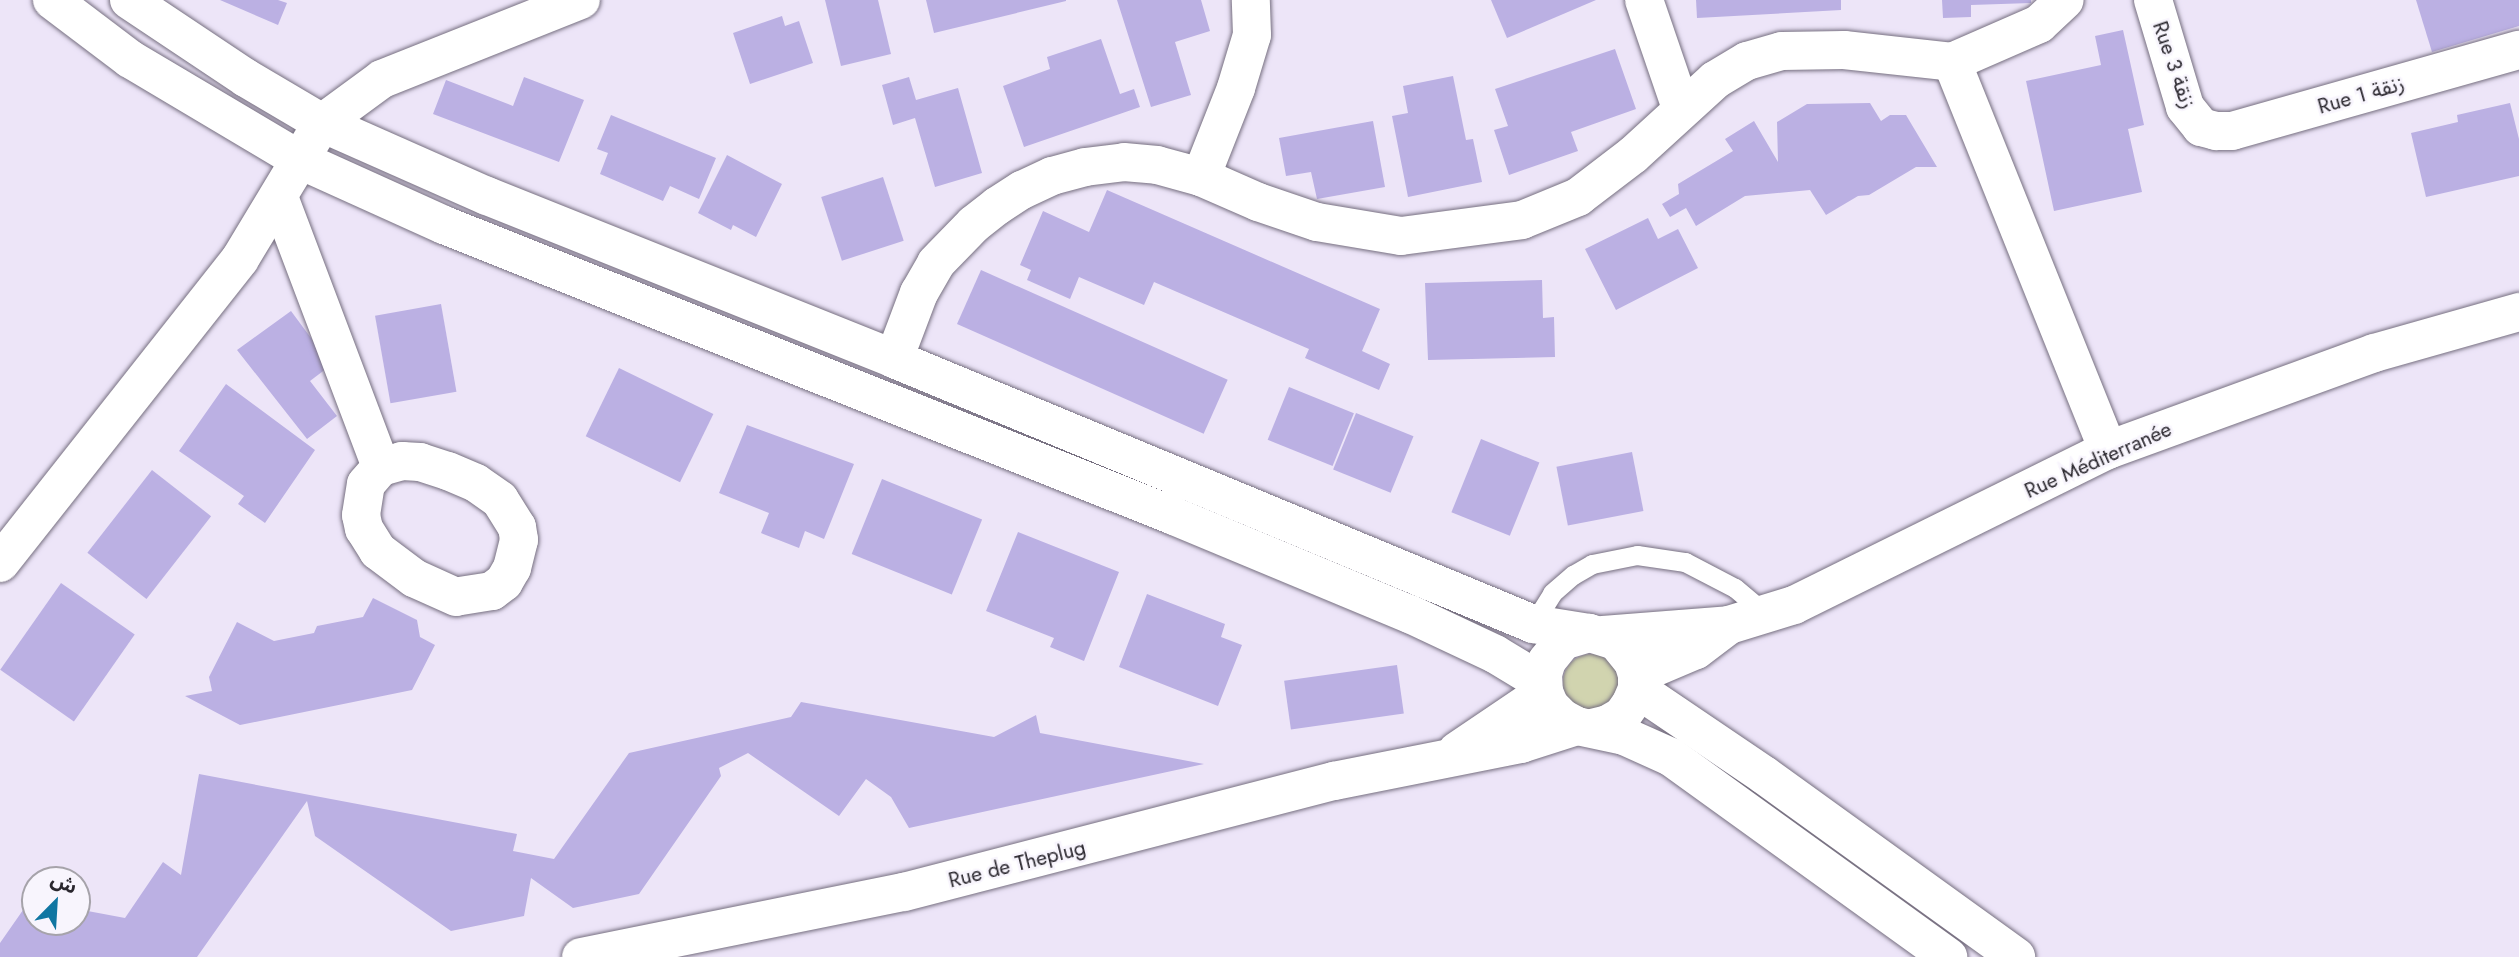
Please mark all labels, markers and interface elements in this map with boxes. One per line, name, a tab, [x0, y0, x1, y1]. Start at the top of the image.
street label: Rue 3 زنقة	[2147, 18, 2201, 112]
street label: Rue 1 زنقة	[2315, 71, 2407, 119]
street label: Rue Méditerranée	[2021, 416, 2175, 504]
street label: Rue de Theplug	[946, 835, 1088, 893]
north arrow	[21, 866, 91, 936]
text: ش	[47, 866, 81, 901]

